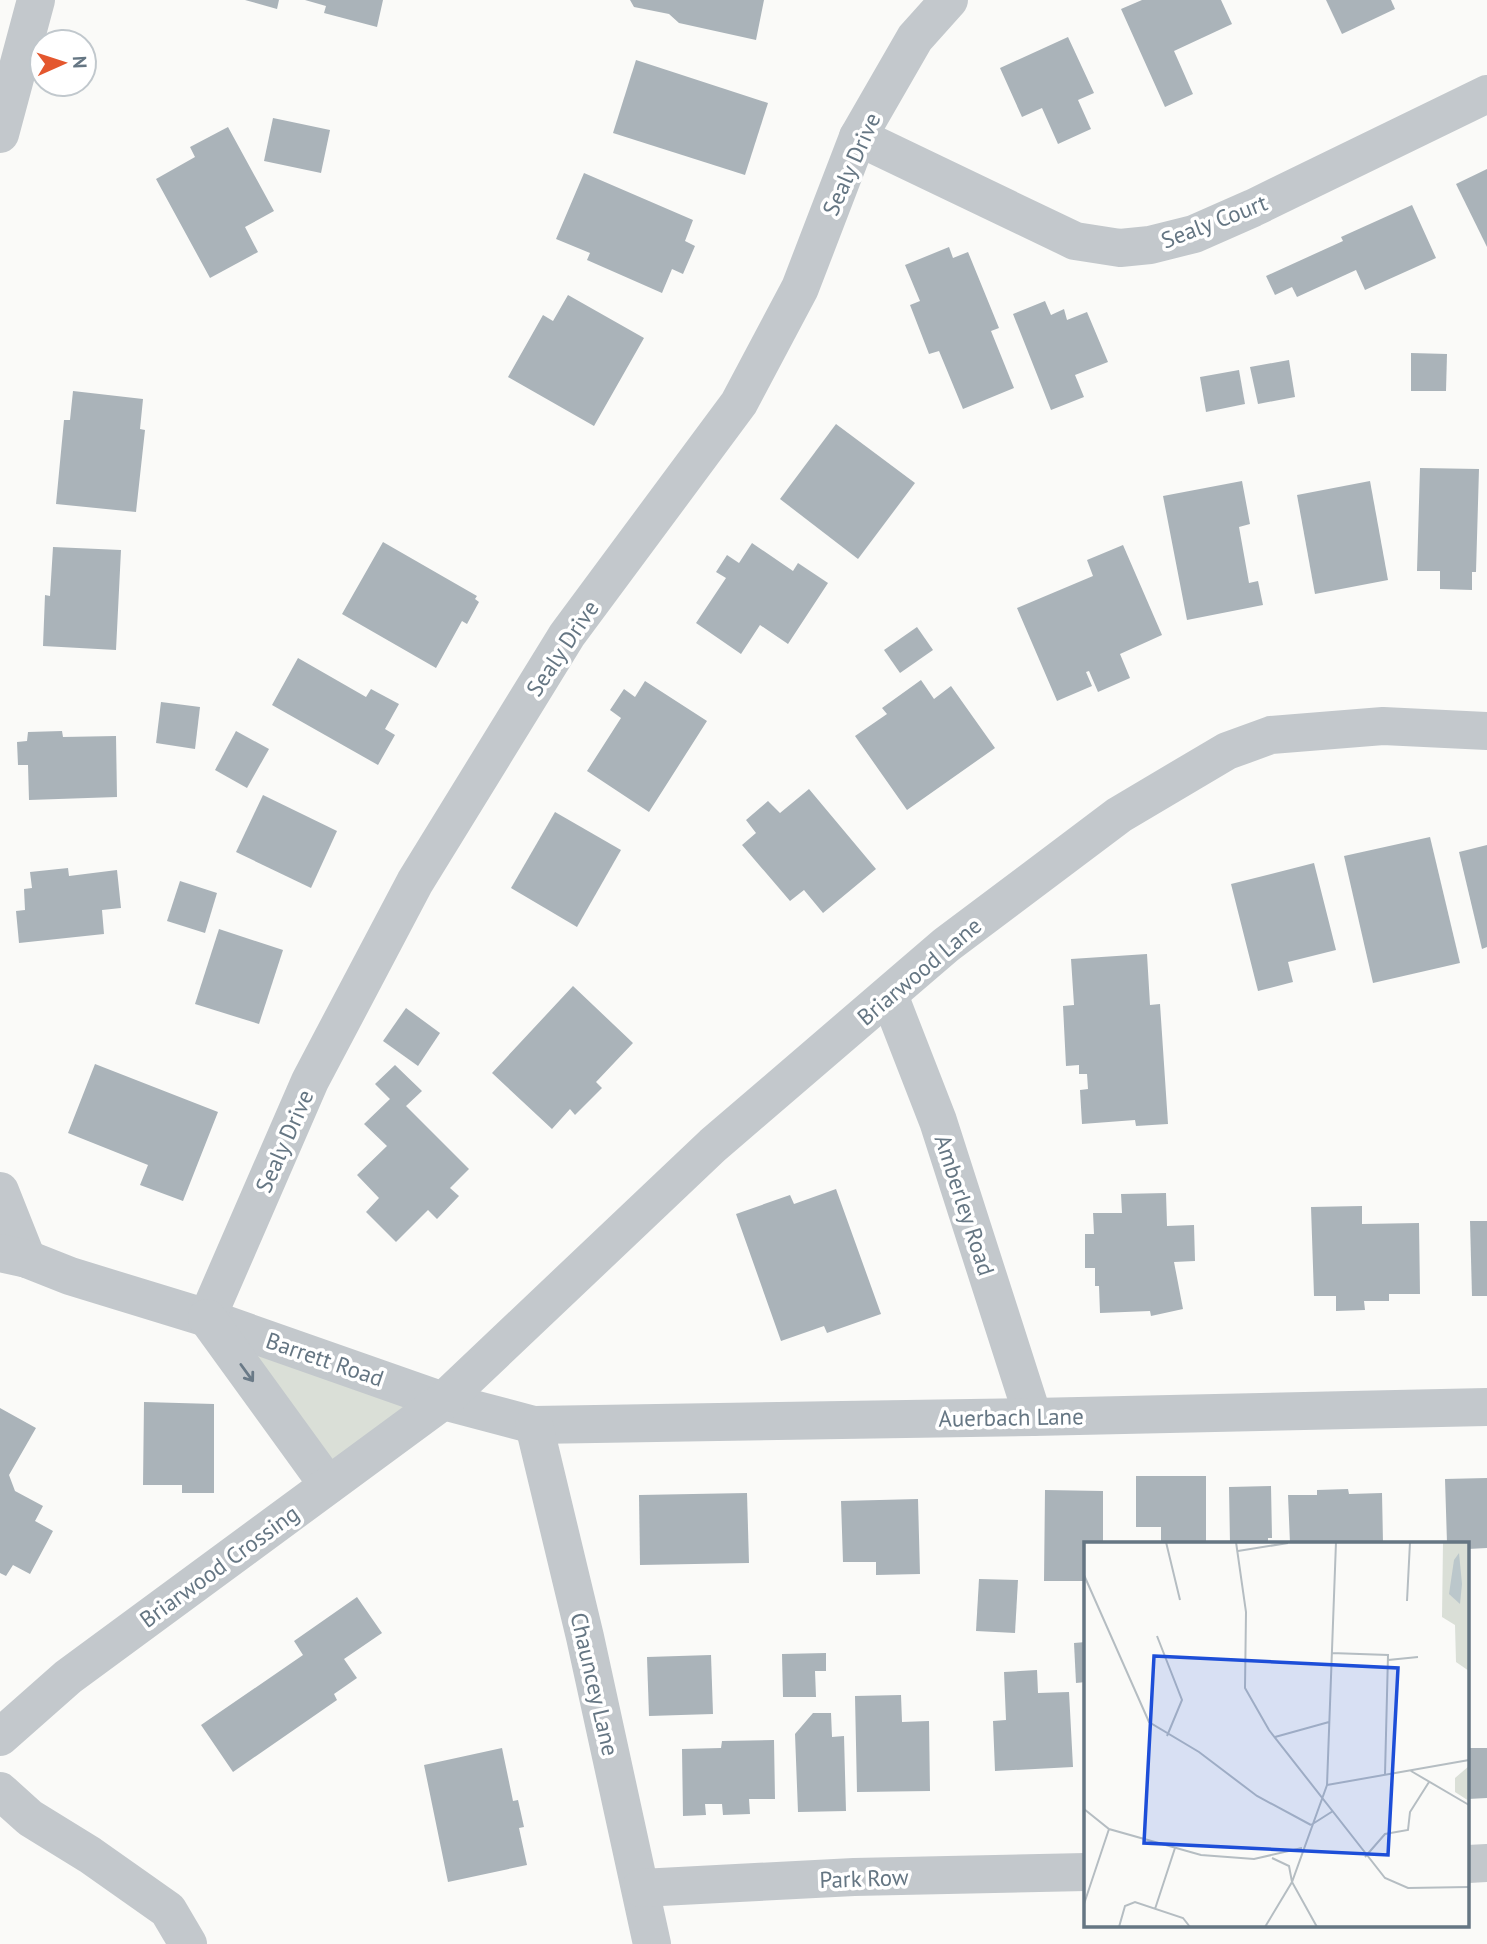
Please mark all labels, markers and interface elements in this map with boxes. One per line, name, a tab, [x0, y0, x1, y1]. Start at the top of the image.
north arrow	[28, 28, 98, 98]
text: N	[68, 55, 92, 69]
street label: Sealy Drive	[815, 108, 887, 220]
street label: Sealy Court	[1157, 187, 1271, 255]
street label: Sealy Drive	[519, 594, 605, 702]
street label: Briarwood Lane	[851, 911, 987, 1031]
street label: Sealy Drive	[248, 1085, 320, 1197]
street label: Amberley Road	[929, 1131, 1001, 1279]
street label: Barrett Road	[262, 1325, 388, 1393]
one-way arrow	[239, 1363, 254, 1382]
street label: Auerbach Lane	[938, 1401, 1084, 1433]
street label: Briarwood Crossing	[134, 1498, 304, 1634]
inset map	[1084, 1542, 1470, 1926]
street label: Chauncey Lane	[564, 1609, 626, 1759]
street label: Park Row	[819, 1862, 909, 1894]

